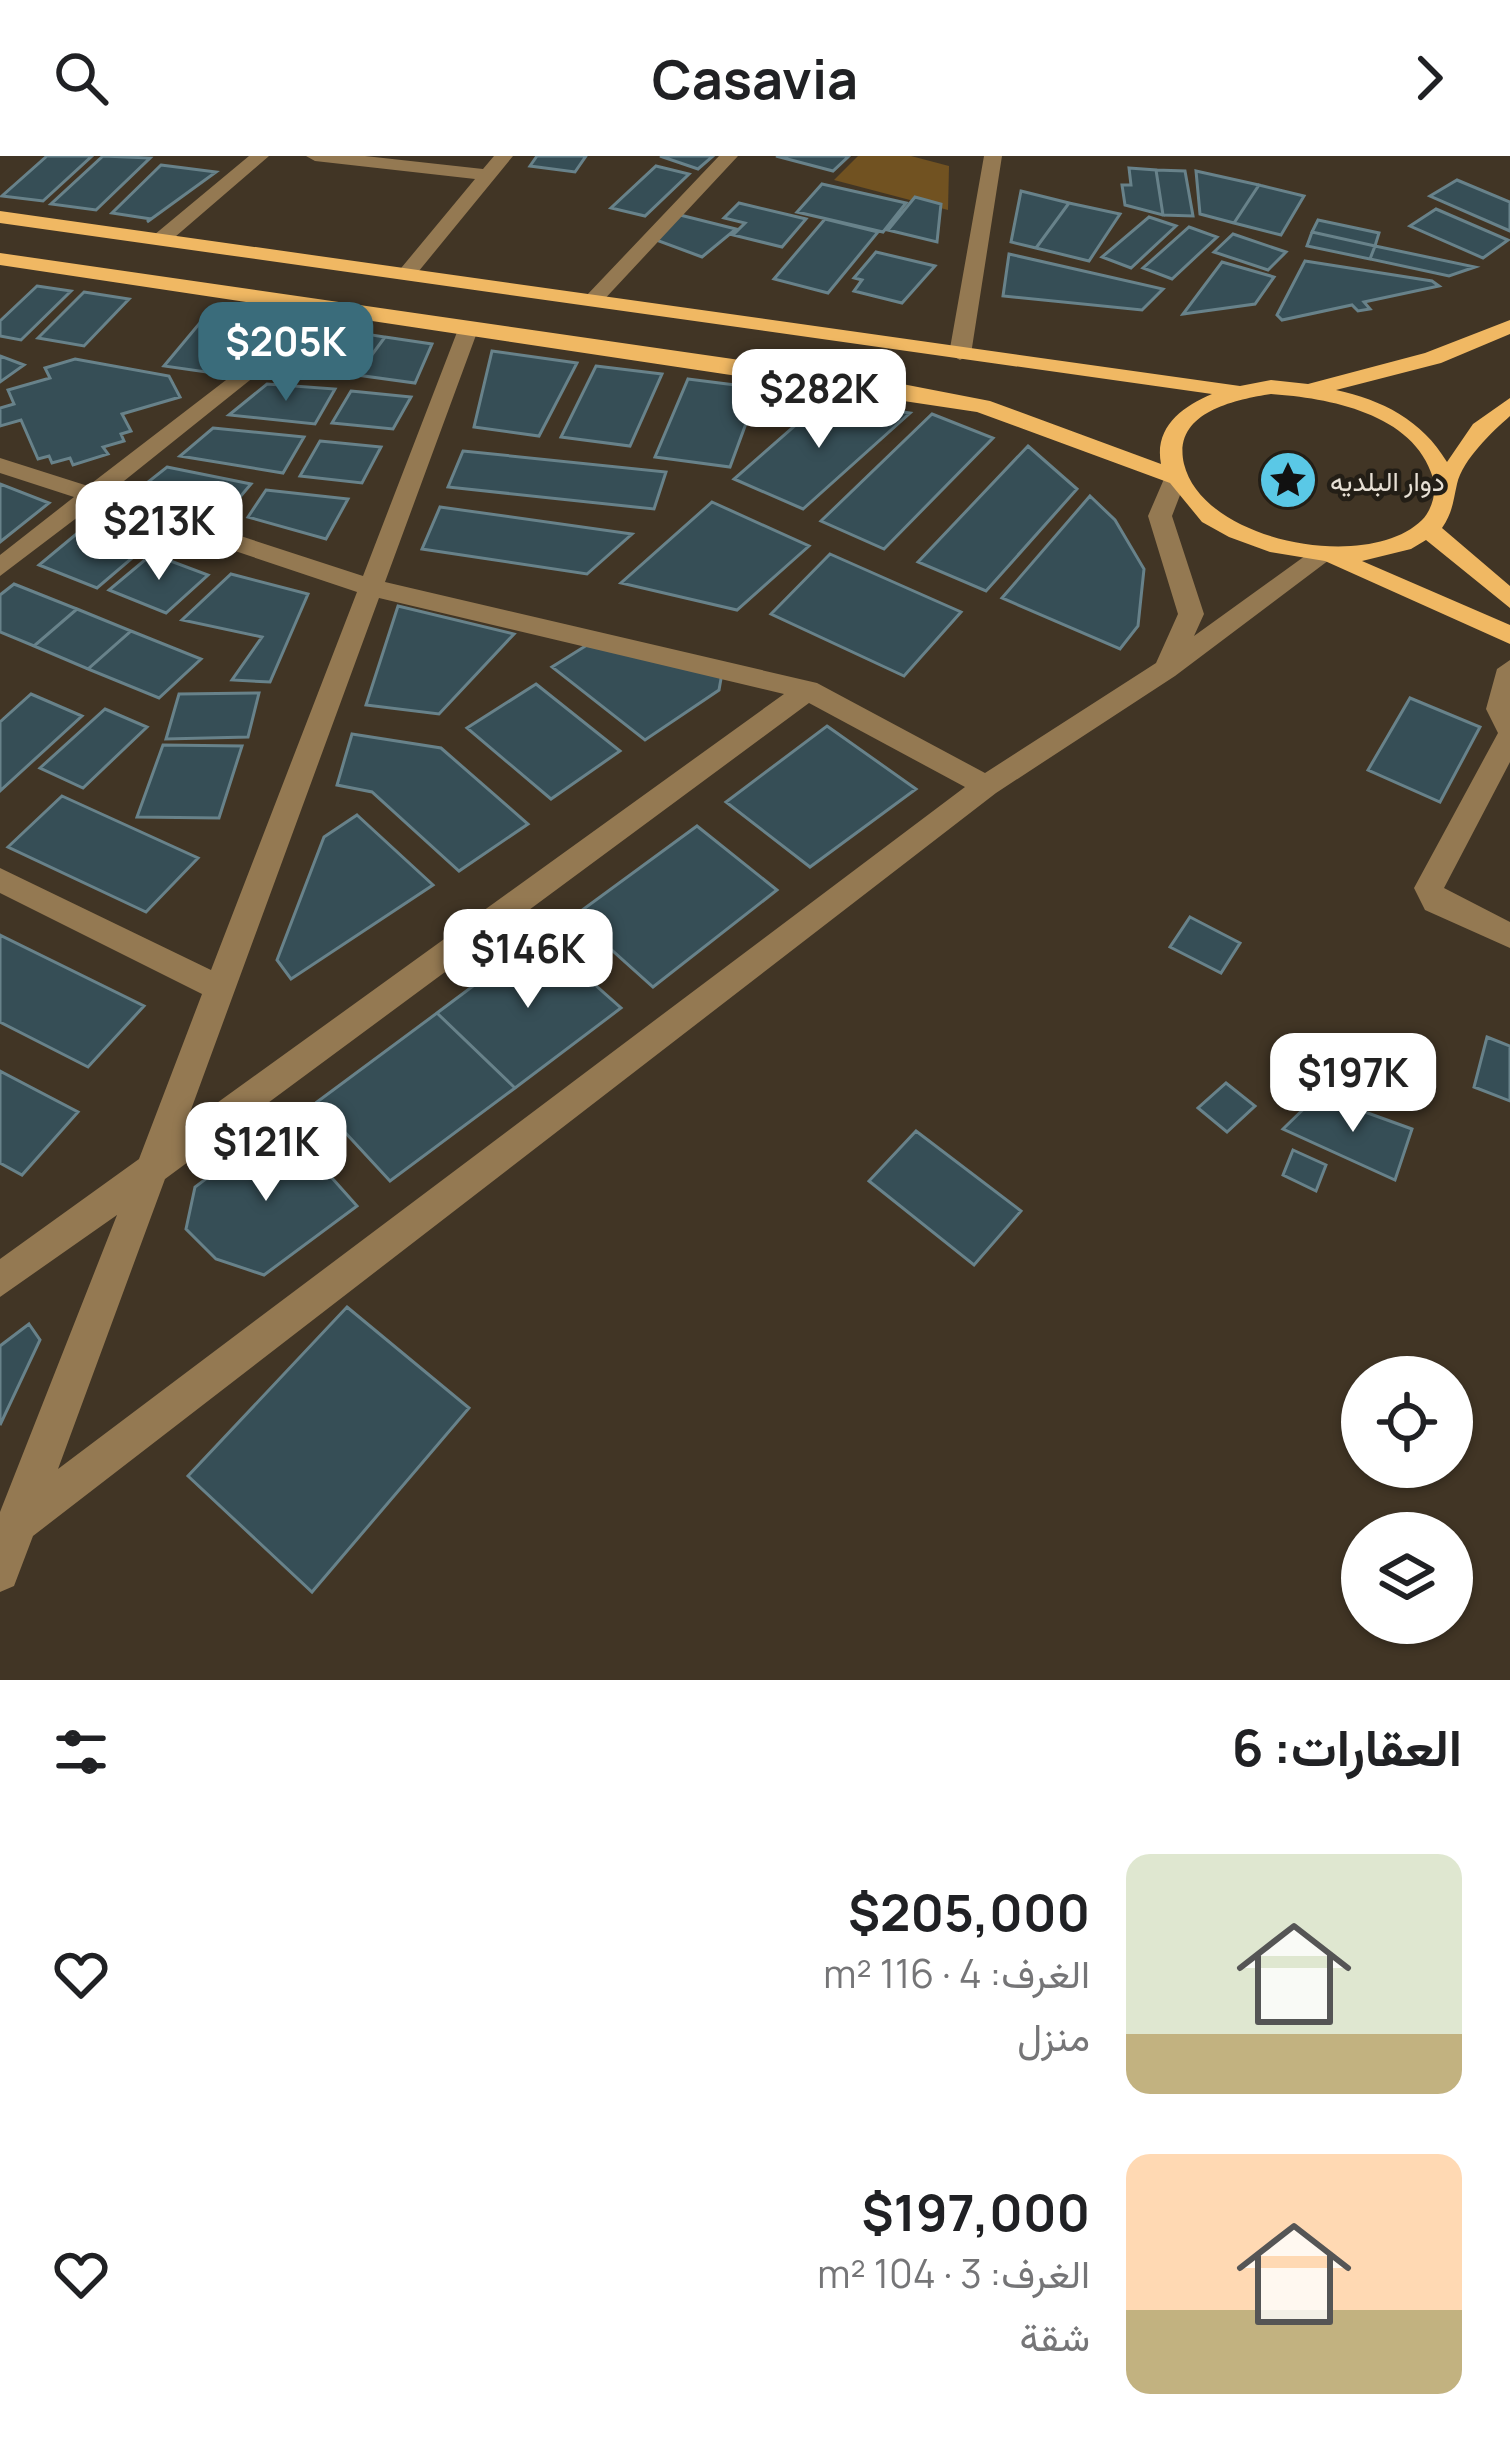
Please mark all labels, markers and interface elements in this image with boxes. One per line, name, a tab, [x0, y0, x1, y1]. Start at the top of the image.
text: Casavia	[652, 41, 858, 115]
icon: search	[48, 45, 114, 111]
icon: forward	[1396, 45, 1462, 111]
pin: $205K	[202, 302, 370, 404]
text: $205K	[225, 314, 347, 368]
pin: $282K	[735, 349, 903, 451]
text: $282K	[759, 361, 879, 415]
place icon: دوار البلديه	[1257, 449, 1319, 511]
place label: دوار البلديه	[1330, 462, 1445, 499]
pin: $213K	[75, 481, 243, 583]
text: $213K	[103, 493, 215, 547]
pin: $146K	[444, 909, 612, 1011]
text: $146K	[471, 921, 585, 975]
pin: $197K	[1269, 1033, 1437, 1135]
text: $197K	[1297, 1045, 1409, 1099]
pin: $121K	[182, 1102, 350, 1204]
text: $121K	[212, 1114, 320, 1168]
map controls	[1341, 1356, 1473, 1644]
button: locate	[1341, 1356, 1473, 1488]
button: layers	[1341, 1512, 1473, 1644]
text: العقارات: 6	[1232, 1712, 1462, 1781]
icon: filters	[48, 1719, 114, 1785]
text: $205,000	[848, 1877, 1090, 1946]
icon: home	[1222, 1902, 1366, 2046]
icon: heart	[48, 1941, 114, 2007]
text: الغرف: 4 · 116 m²	[823, 1946, 1090, 2000]
text: منزل	[1017, 2009, 1090, 2063]
text: $197,000	[862, 2177, 1090, 2246]
icon: home	[1222, 2202, 1366, 2346]
icon: heart	[48, 2241, 114, 2307]
text: الغرف: 3 · 104 m²	[817, 2246, 1090, 2300]
text: شقة	[1020, 2309, 1090, 2363]

